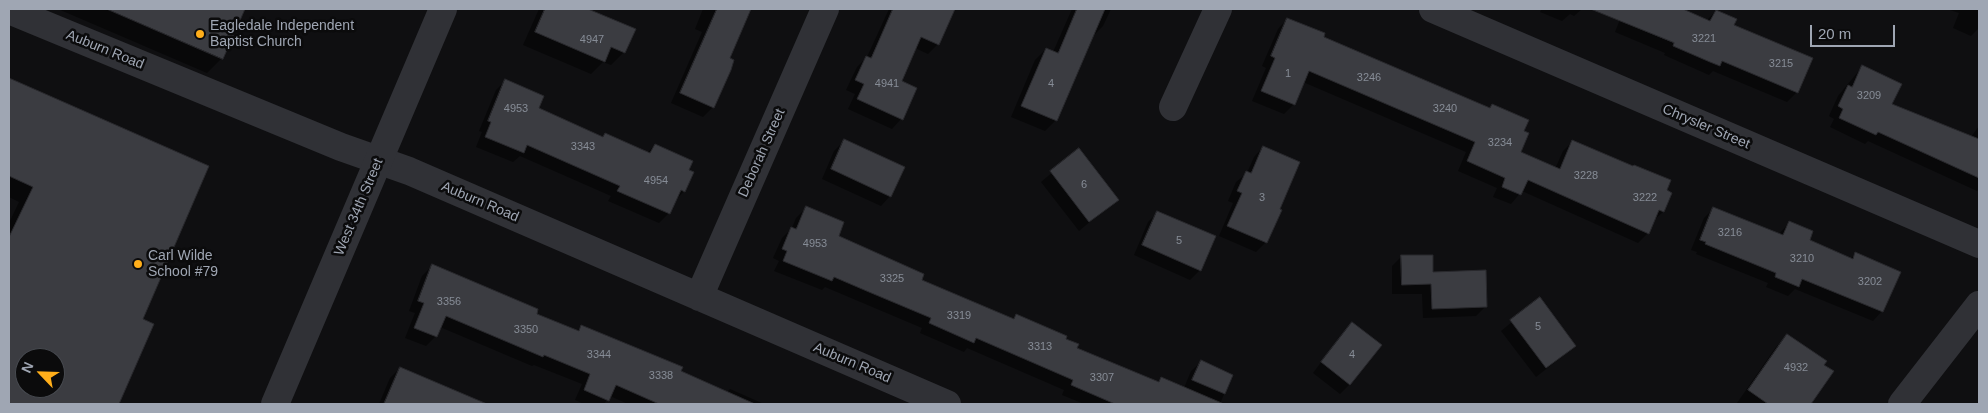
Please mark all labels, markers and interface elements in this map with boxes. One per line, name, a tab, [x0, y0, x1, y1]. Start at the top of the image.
scale bar	[1813, 15, 1898, 47]
place label: Eagledale Independent Baptist Church	[210, 18, 354, 50]
text: 20 m	[1818, 25, 1851, 42]
street label: Auburn Road	[64, 27, 146, 73]
marker: Eagledale Independent Baptist Church	[194, 28, 206, 40]
house number: 3221	[1692, 32, 1716, 46]
house number: 4947	[580, 33, 604, 47]
house number: 3215	[1769, 57, 1793, 71]
house number: 1	[1285, 67, 1291, 81]
house number: 3246	[1357, 71, 1381, 85]
house number: 4941	[875, 77, 899, 91]
house number: 4	[1048, 77, 1054, 91]
house number: 3209	[1857, 89, 1881, 103]
street label: Chrysler Street	[1660, 101, 1752, 153]
house number: 4953	[504, 102, 528, 116]
house number: 3240	[1433, 102, 1457, 116]
street label: Deborah Street	[735, 106, 789, 200]
house number: 3234	[1488, 136, 1512, 150]
house number: 3343	[571, 140, 595, 154]
street label: West 34th Street	[331, 156, 387, 258]
house number: 3228	[1574, 169, 1598, 183]
house number: 4954	[644, 174, 668, 188]
street label: Auburn Road	[439, 178, 521, 226]
house number: 6	[1081, 178, 1087, 192]
house number: 3	[1259, 191, 1265, 205]
house number: 3222	[1633, 191, 1657, 205]
house number: 3216	[1718, 226, 1742, 240]
house number: 5	[1176, 234, 1182, 248]
house number: 4953	[803, 237, 827, 251]
place label: Carl Wilde School #79	[148, 248, 218, 280]
house number: 3210	[1790, 252, 1814, 266]
marker: Carl Wilde School #79	[132, 258, 144, 270]
house number: 3325	[880, 272, 904, 286]
house number: 3202	[1858, 275, 1882, 289]
house number: 3356	[437, 295, 461, 309]
house number: 3319	[947, 309, 971, 323]
house number: 5	[1535, 320, 1541, 334]
house number: 3350	[514, 323, 538, 337]
street label: Auburn Road	[811, 339, 893, 387]
house number: 3313	[1028, 340, 1052, 354]
north arrow	[15, 348, 65, 398]
house number: 3344	[587, 348, 611, 362]
house number: 4	[1349, 348, 1355, 362]
text: N	[18, 359, 37, 375]
house number: 4932	[1784, 361, 1808, 375]
house number: 3338	[649, 369, 673, 383]
house number: 3307	[1090, 371, 1114, 385]

